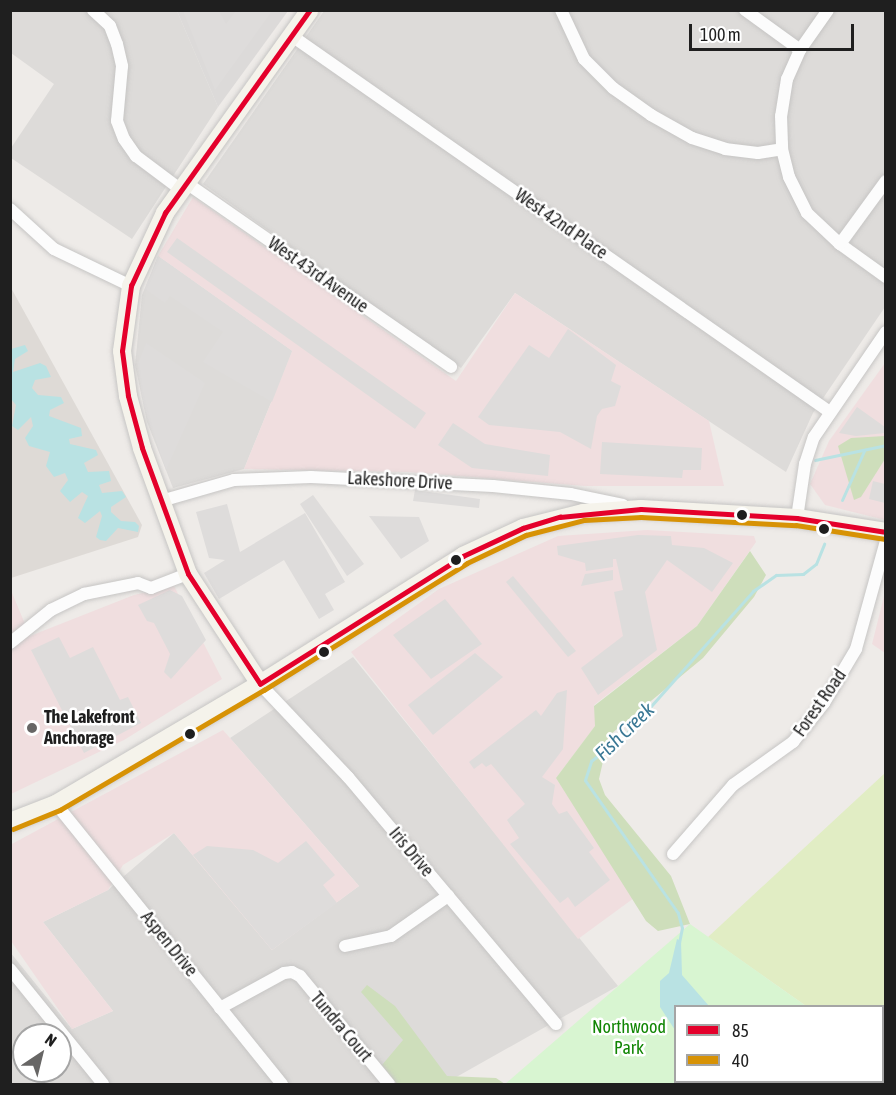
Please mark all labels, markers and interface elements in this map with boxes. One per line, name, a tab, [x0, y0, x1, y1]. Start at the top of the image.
scale bar	[692, 12, 857, 50]
text: 100 m	[700, 24, 741, 45]
street label: West 42nd Place	[511, 184, 611, 264]
street label: West 43rd Avenue	[264, 232, 372, 318]
street label: Lakeshore Drive	[347, 467, 453, 495]
unlabelled marker	[736, 509, 748, 521]
unlabelled marker	[818, 523, 830, 535]
unlabelled marker	[450, 554, 462, 566]
unlabelled marker	[318, 646, 330, 658]
street label: Forest Road	[789, 665, 851, 741]
water label: Fish Creek	[589, 697, 659, 765]
place label: The Lakefront Anchorage	[44, 707, 135, 750]
marker: The Lakefront Anchorage	[25, 721, 39, 735]
unlabelled marker	[184, 728, 196, 740]
street label: Iris Drive	[384, 823, 438, 881]
street label: Aspen Drive	[136, 907, 202, 981]
street label: Tundra Court	[306, 988, 376, 1066]
legend	[674, 1005, 884, 1083]
park label: Northwood Park	[592, 1017, 666, 1060]
text: 85	[732, 1020, 749, 1041]
north arrow	[12, 1023, 72, 1083]
text: N	[42, 1030, 60, 1050]
text: 40	[732, 1050, 749, 1071]

